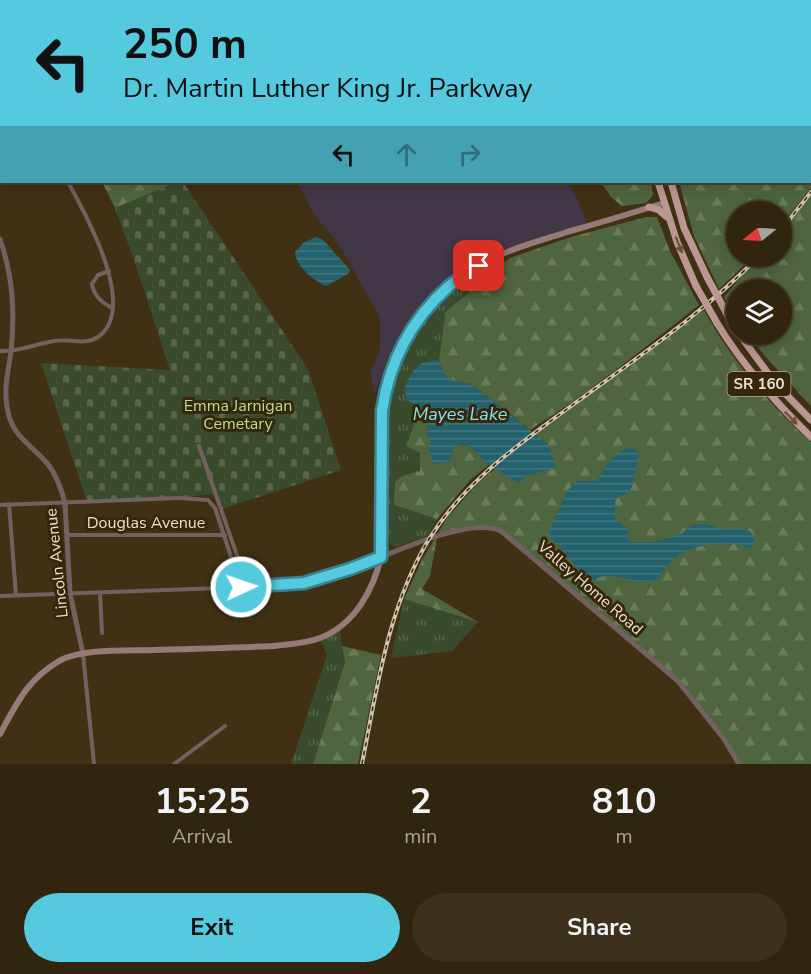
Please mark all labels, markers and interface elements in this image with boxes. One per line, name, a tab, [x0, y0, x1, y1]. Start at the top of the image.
text: 250 m	[123, 16, 247, 73]
icon: left	[24, 24, 102, 102]
text: Dr. Martin Luther King Jr. Parkway	[123, 70, 532, 107]
icon: left	[327, 138, 360, 171]
icon: ahead	[390, 138, 423, 171]
icon: right	[453, 138, 486, 171]
north arrow	[726, 201, 792, 267]
map controls	[726, 201, 792, 345]
one-way arrow	[674, 236, 684, 254]
pin	[453, 240, 504, 291]
icon: arrive	[462, 249, 495, 282]
button: layers	[726, 279, 792, 345]
road number: SR 160	[728, 372, 790, 396]
park label: Emma Jarnigan Cemetary	[184, 395, 292, 435]
water label: Mayes Lake	[413, 402, 508, 426]
one-way arrow	[784, 411, 799, 425]
street label: Lincoln Avenue	[40, 507, 74, 619]
street label: Douglas Avenue	[87, 512, 205, 534]
street label: Valley Home Road	[532, 535, 648, 640]
position arrow	[209, 555, 273, 619]
text: 15:25	[154, 777, 250, 826]
text: 2	[410, 777, 432, 826]
text: 810	[592, 777, 657, 826]
text: Arrival	[172, 823, 232, 850]
text: min	[404, 823, 437, 850]
text: m	[616, 823, 633, 850]
button: Exit	[24, 893, 400, 962]
button: Share	[412, 893, 787, 962]

